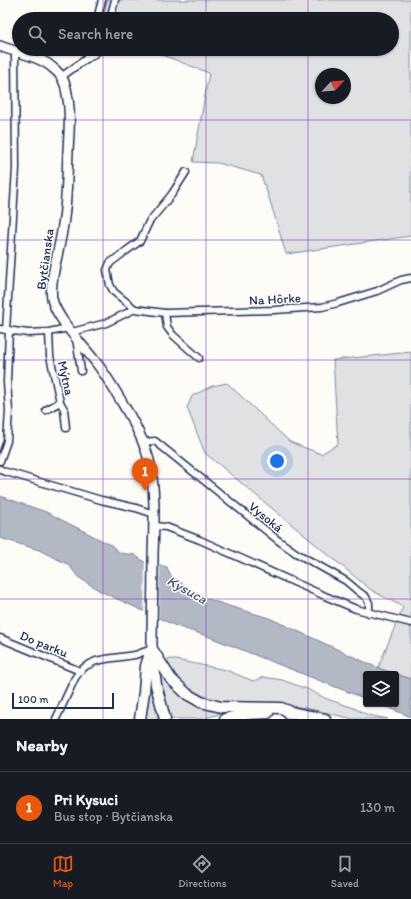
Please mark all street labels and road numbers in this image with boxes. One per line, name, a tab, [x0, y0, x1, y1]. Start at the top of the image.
street label: Bytčianska	[33, 227, 57, 291]
street label: Na Hôrke	[249, 290, 301, 308]
street label: Mýtna	[55, 359, 77, 397]
street label: Vysoká	[246, 499, 286, 535]
street label: Do parku	[18, 628, 70, 660]

